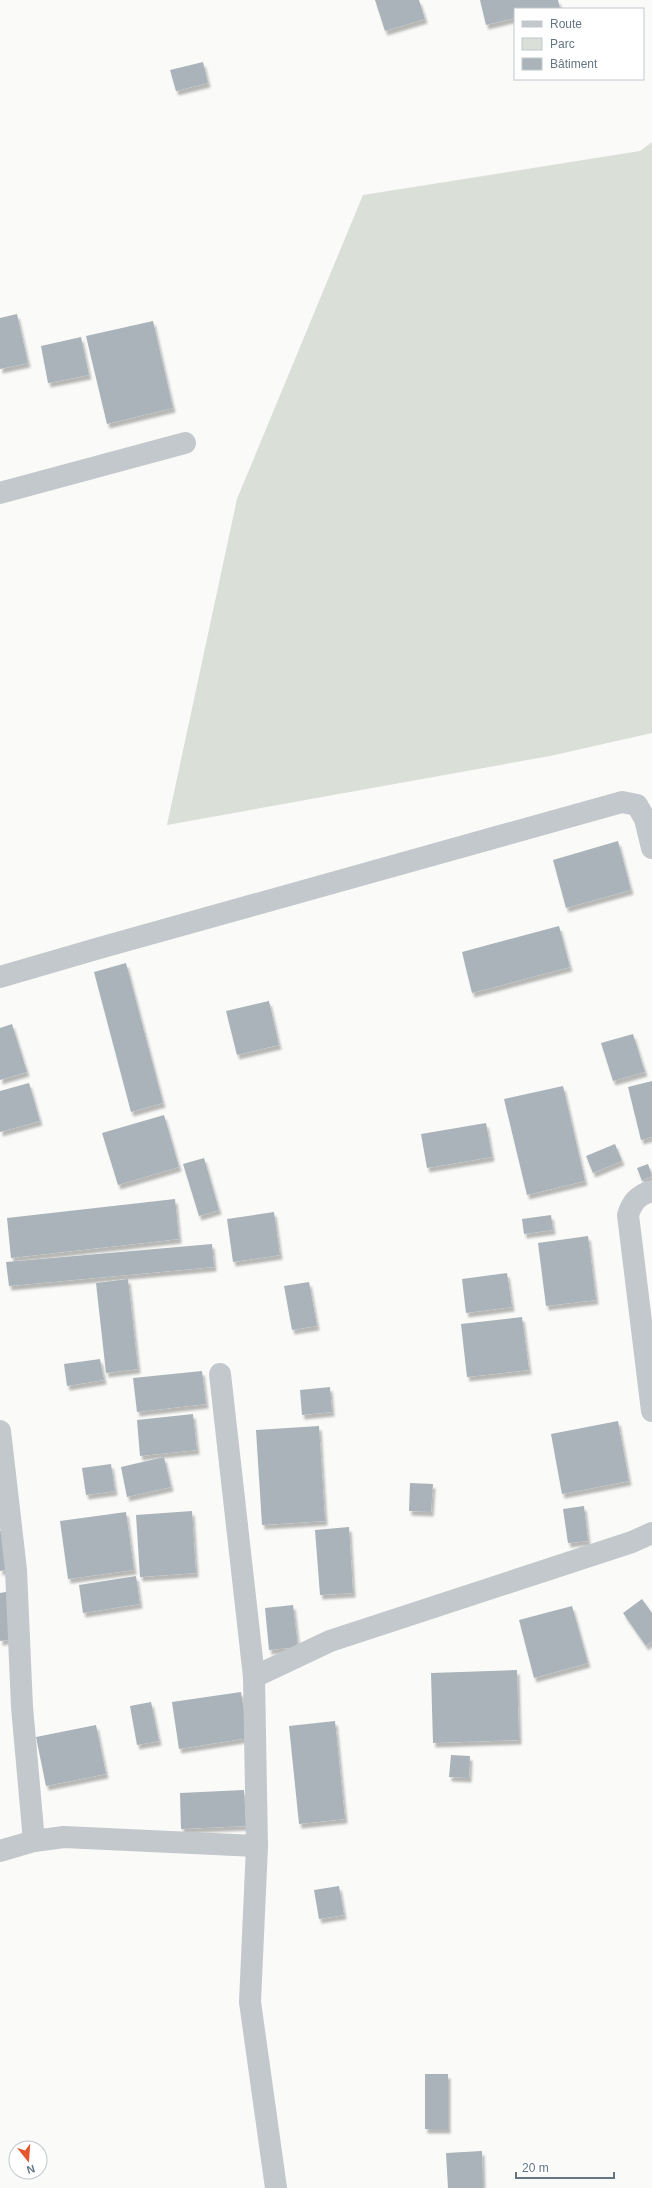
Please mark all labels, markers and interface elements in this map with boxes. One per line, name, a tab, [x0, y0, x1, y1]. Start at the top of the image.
legend	[514, 8, 644, 80]
text: Route	[550, 17, 582, 31]
text: Parc	[550, 37, 575, 51]
text: Bâtiment	[550, 57, 598, 71]
north arrow	[8, 2140, 48, 2180]
scale bar	[516, 2154, 614, 2180]
text: 20 m	[522, 2161, 549, 2175]
text: N	[25, 2163, 36, 2176]

